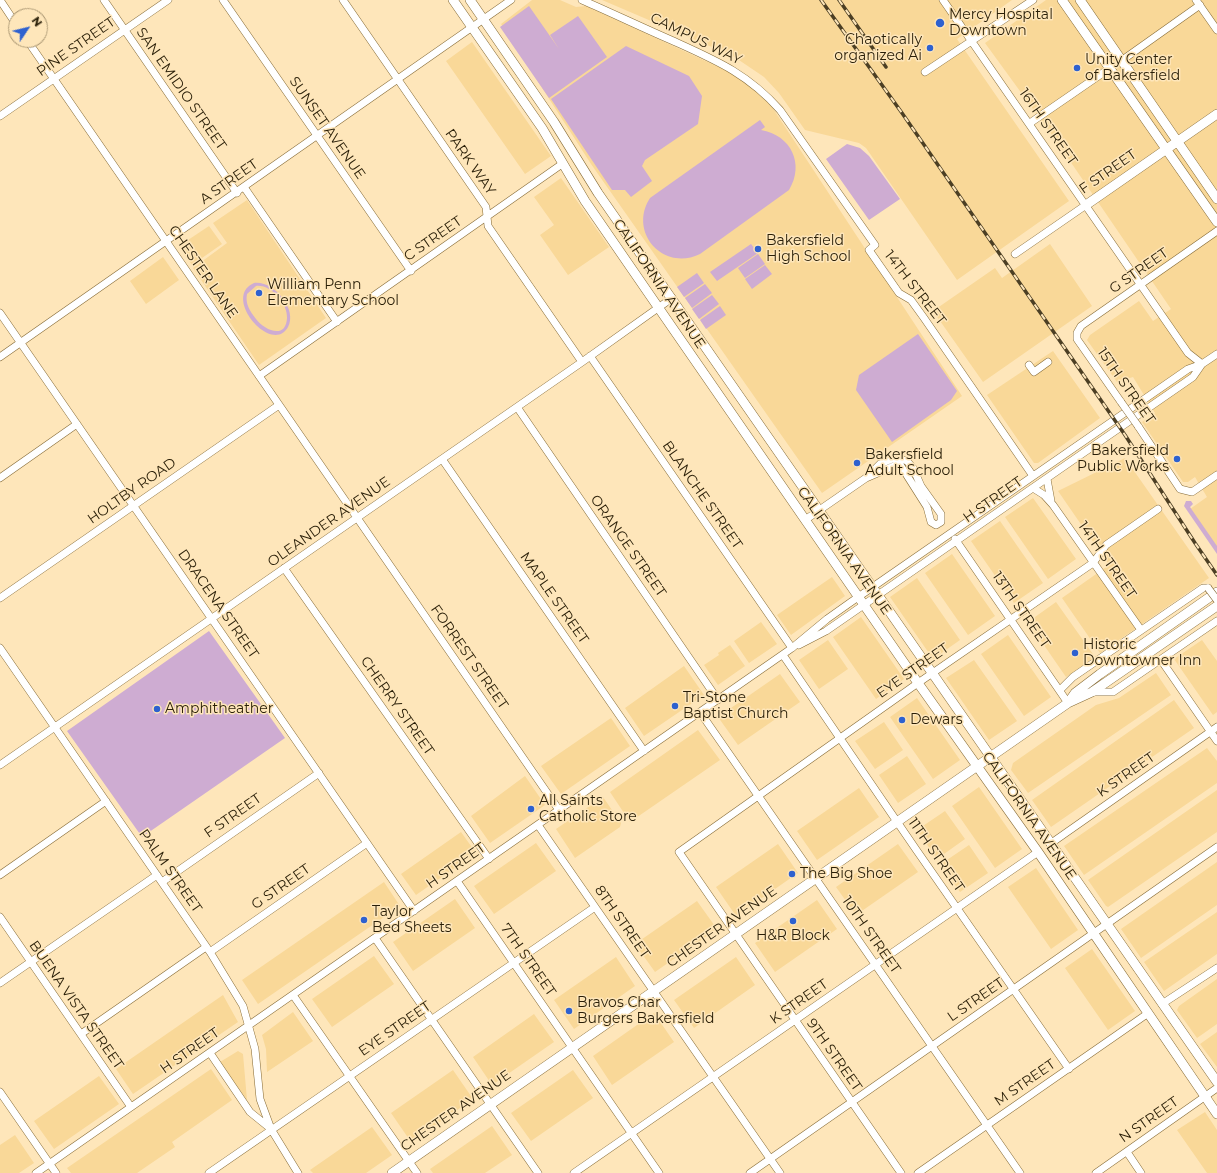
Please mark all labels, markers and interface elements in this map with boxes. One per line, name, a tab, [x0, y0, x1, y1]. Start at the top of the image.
place label: Mercy Hospital Downtown	[949, 7, 1053, 40]
north arrow	[8, 8, 48, 48]
street label: CAMPUS WAY	[647, 10, 745, 68]
street label: PINE STREET	[34, 14, 118, 80]
marker: Mercy Hospital Downtown	[934, 17, 946, 29]
street label: SAN EMIDIO STREET	[132, 25, 230, 153]
place label: Chaotically organized Ai	[834, 32, 922, 64]
marker: Chaotically organized Ai	[925, 43, 935, 53]
place label: Unity Center of Bakersfield	[1085, 52, 1180, 84]
marker: Unity Center of Bakersfield	[1072, 63, 1082, 73]
street label: SUNSET AVENUE	[285, 74, 369, 182]
street label: 16TH STREET	[1015, 85, 1081, 169]
street label: PARK WAY	[441, 126, 499, 198]
street label: F STREET	[1076, 146, 1140, 198]
street label: A STREET	[197, 156, 261, 208]
street label: C STREET	[401, 213, 465, 265]
street label: CALIFORNIA AVENUE	[609, 216, 709, 352]
street label: CHESTER LANE	[165, 222, 241, 322]
place label: Bakersfield High School	[766, 233, 851, 266]
marker: Bakersfield High School	[753, 244, 763, 254]
street label: G STREET	[1106, 245, 1172, 297]
street label: 14TH STREET	[881, 247, 949, 329]
place label: William Penn Elementary School	[267, 277, 399, 310]
marker: William Penn Elementary School	[254, 288, 264, 298]
street label: 15TH STREET	[1094, 345, 1158, 427]
street label: BLANCHE STREET	[658, 438, 746, 552]
place label: Bakersfield Public Works	[1077, 443, 1169, 476]
place label: Bakersfield Adult School	[865, 447, 954, 480]
street label: HOLTBY ROAD	[85, 454, 179, 528]
marker: Bakersfield Public Works	[1172, 454, 1182, 464]
marker: Bakersfield Adult School	[852, 458, 862, 468]
street label: OLEANDER AVENUE	[264, 473, 394, 571]
street label: H STREET	[960, 473, 1026, 527]
street label: CALIFORNIA AVENUE	[793, 484, 895, 618]
street label: ORANGE STREET	[587, 492, 669, 600]
street label: 14TH STREET	[1074, 518, 1140, 602]
street label: DRACENA STREET	[174, 546, 262, 662]
street label: MAPLE STREET	[516, 549, 592, 647]
street label: 13TH STREET	[988, 569, 1054, 651]
street label: FORREST STREET	[427, 602, 511, 712]
place label: Historic Downtowner Inn	[1083, 637, 1202, 670]
street label: EYE STREET	[874, 640, 952, 702]
marker: Historic Downtowner Inn	[1070, 648, 1080, 658]
street label: CHERRY STREET	[357, 653, 437, 759]
place label: Tri-Stone Baptist Church	[683, 690, 788, 722]
place label: Amphitheather	[165, 701, 273, 717]
marker: Tri-Stone Baptist Church	[670, 701, 680, 711]
marker: Amphitheather	[152, 704, 162, 714]
place label: Dewars	[910, 712, 963, 728]
marker: Dewars	[897, 715, 907, 725]
street label: CALIFORNIA AVENUE	[978, 749, 1080, 883]
street label: K STREET	[1094, 749, 1158, 801]
street label: F STREET	[201, 790, 265, 842]
place label: All Saints Catholic Store	[539, 793, 637, 826]
marker: All Saints Catholic Store	[526, 804, 536, 814]
street label: 11TH STREET	[904, 815, 968, 895]
street label: PALM STREET	[135, 826, 205, 916]
street label: H STREET	[423, 839, 489, 893]
street label: G STREET	[248, 861, 314, 913]
place label: The Big Shoe	[800, 866, 893, 882]
marker: The Big Shoe	[787, 869, 797, 879]
street label: 8TH STREET	[591, 882, 653, 962]
street label: CHESTER AVENUE	[664, 883, 780, 971]
street label: 10TH STREET	[838, 893, 904, 977]
place label: Taylor Bed Sheets	[372, 904, 452, 936]
marker: Taylor Bed Sheets	[359, 915, 369, 925]
marker: H&R Block	[788, 916, 798, 926]
street label: 7TH STREET	[497, 920, 559, 1000]
place label: H&R Block	[756, 928, 830, 944]
street label: BUENA VISTA STREET	[25, 938, 127, 1072]
street label: L STREET	[944, 974, 1008, 1026]
street label: K STREET	[767, 976, 831, 1028]
place label: Bravos Char Burgers Bakersfield	[577, 995, 715, 1028]
street label: EYE STREET	[356, 998, 434, 1060]
marker: Bravos Char Burgers Bakersfield	[564, 1006, 574, 1016]
street label: 9TH STREET	[803, 1015, 865, 1095]
street label: H STREET	[157, 1024, 223, 1078]
street label: M STREET	[991, 1056, 1059, 1110]
street label: CHESTER AVENUE	[398, 1067, 514, 1155]
street label: N STREET	[1116, 1093, 1182, 1147]

